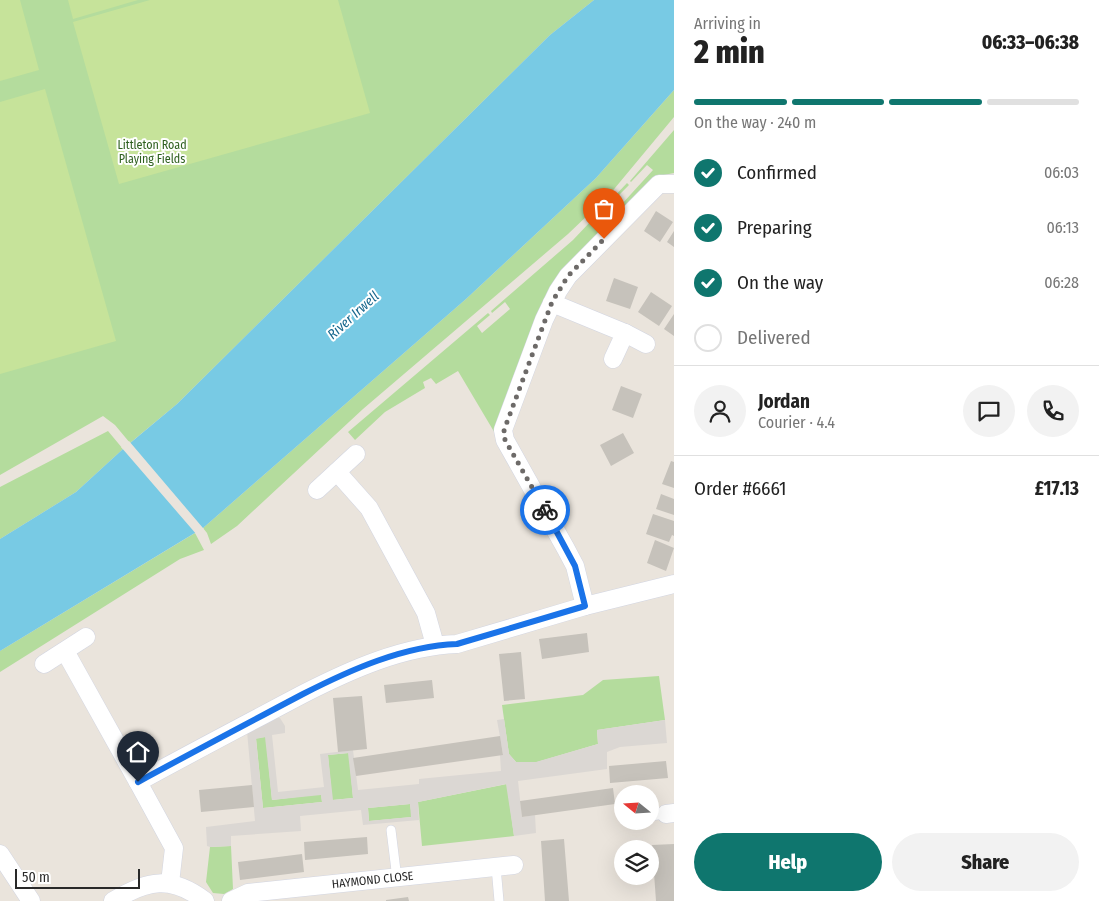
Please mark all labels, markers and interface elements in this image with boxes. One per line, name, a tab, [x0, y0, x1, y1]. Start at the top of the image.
text: Arriving in	[694, 14, 761, 33]
text: 06:33–06:38	[982, 31, 1079, 54]
text: 2 min	[694, 33, 765, 71]
text: On the way · 240 m	[694, 113, 816, 132]
park label: Littleton Road Playing Fields	[117, 138, 187, 166]
icon: check	[694, 159, 722, 187]
text: Confirmed	[737, 161, 817, 184]
text: 06:03	[1044, 163, 1079, 182]
pin	[583, 188, 625, 239]
icon: bag	[590, 195, 618, 223]
icon: check	[694, 214, 722, 242]
text: Preparing	[737, 216, 812, 239]
text: 06:13	[1047, 218, 1079, 237]
icon: check	[694, 269, 722, 297]
text: On the way	[737, 271, 823, 294]
text: 06:28	[1044, 273, 1079, 292]
water label: River Irwell	[324, 288, 383, 343]
text: Delivered	[737, 326, 811, 349]
button: person	[694, 385, 746, 437]
button: chat	[963, 385, 1015, 437]
button: phone	[1027, 385, 1079, 437]
text: Jordan	[758, 390, 810, 413]
text: Courier · 4.4	[758, 413, 835, 432]
text: Order #6661	[694, 477, 787, 500]
text: £17.13	[1035, 477, 1079, 500]
courier	[520, 485, 570, 535]
icon: bike	[531, 496, 559, 524]
pin	[117, 731, 159, 782]
icon: home	[124, 738, 152, 766]
north arrow	[614, 785, 659, 830]
map controls	[614, 785, 659, 885]
button: Help	[694, 833, 882, 891]
button: Share	[892, 833, 1079, 891]
button: layers	[614, 840, 659, 885]
scale bar	[15, 866, 140, 889]
text: 50 m	[22, 869, 50, 886]
street label: HAYMOND CLOSE	[331, 869, 414, 891]

